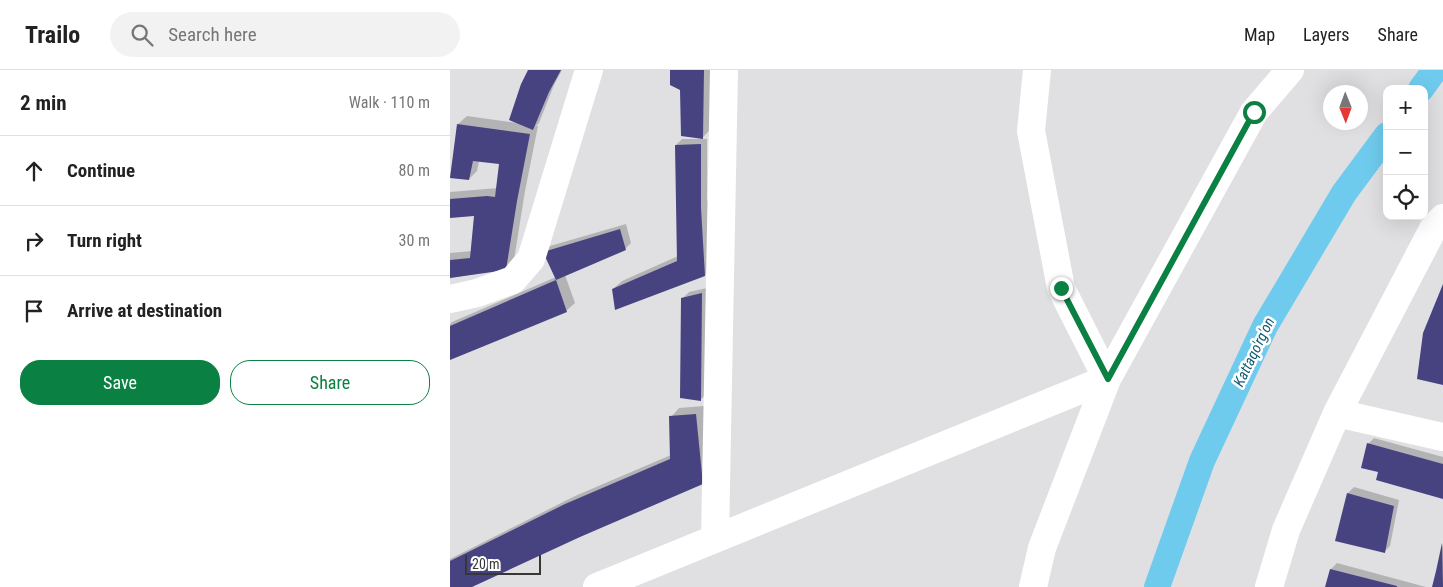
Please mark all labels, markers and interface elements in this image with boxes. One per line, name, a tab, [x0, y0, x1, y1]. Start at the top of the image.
search box	[110, 12, 460, 57]
text: Trailo	[25, 21, 80, 49]
icon: search	[128, 21, 156, 49]
text: Search here	[168, 23, 257, 46]
text: Map	[1244, 24, 1275, 45]
text: Layers	[1303, 24, 1350, 45]
text: Share	[1378, 24, 1418, 45]
north arrow	[1323, 85, 1368, 130]
map controls	[1383, 85, 1428, 220]
button: +	[1383, 85, 1428, 130]
text: 2 min	[20, 91, 67, 115]
text: Walk · 110 m	[349, 93, 430, 112]
route start	[1243, 101, 1266, 124]
button: −	[1383, 130, 1428, 175]
icon: ahead	[20, 157, 48, 185]
text: Continue	[67, 159, 135, 182]
text: 80 m	[398, 161, 430, 180]
button: locate	[1383, 175, 1428, 220]
icon: right	[20, 227, 48, 255]
text: Turn right	[67, 229, 142, 252]
text: 30 m	[398, 231, 430, 250]
route end	[1050, 277, 1073, 300]
icon: arrive	[20, 297, 48, 325]
text: Arrive at destination	[67, 299, 222, 322]
water label: Kattaqo'rg'on	[1230, 315, 1278, 389]
button: Save	[20, 360, 220, 405]
button: Share	[230, 360, 430, 405]
scale bar	[465, 552, 541, 575]
text: 20 m	[472, 556, 500, 572]

